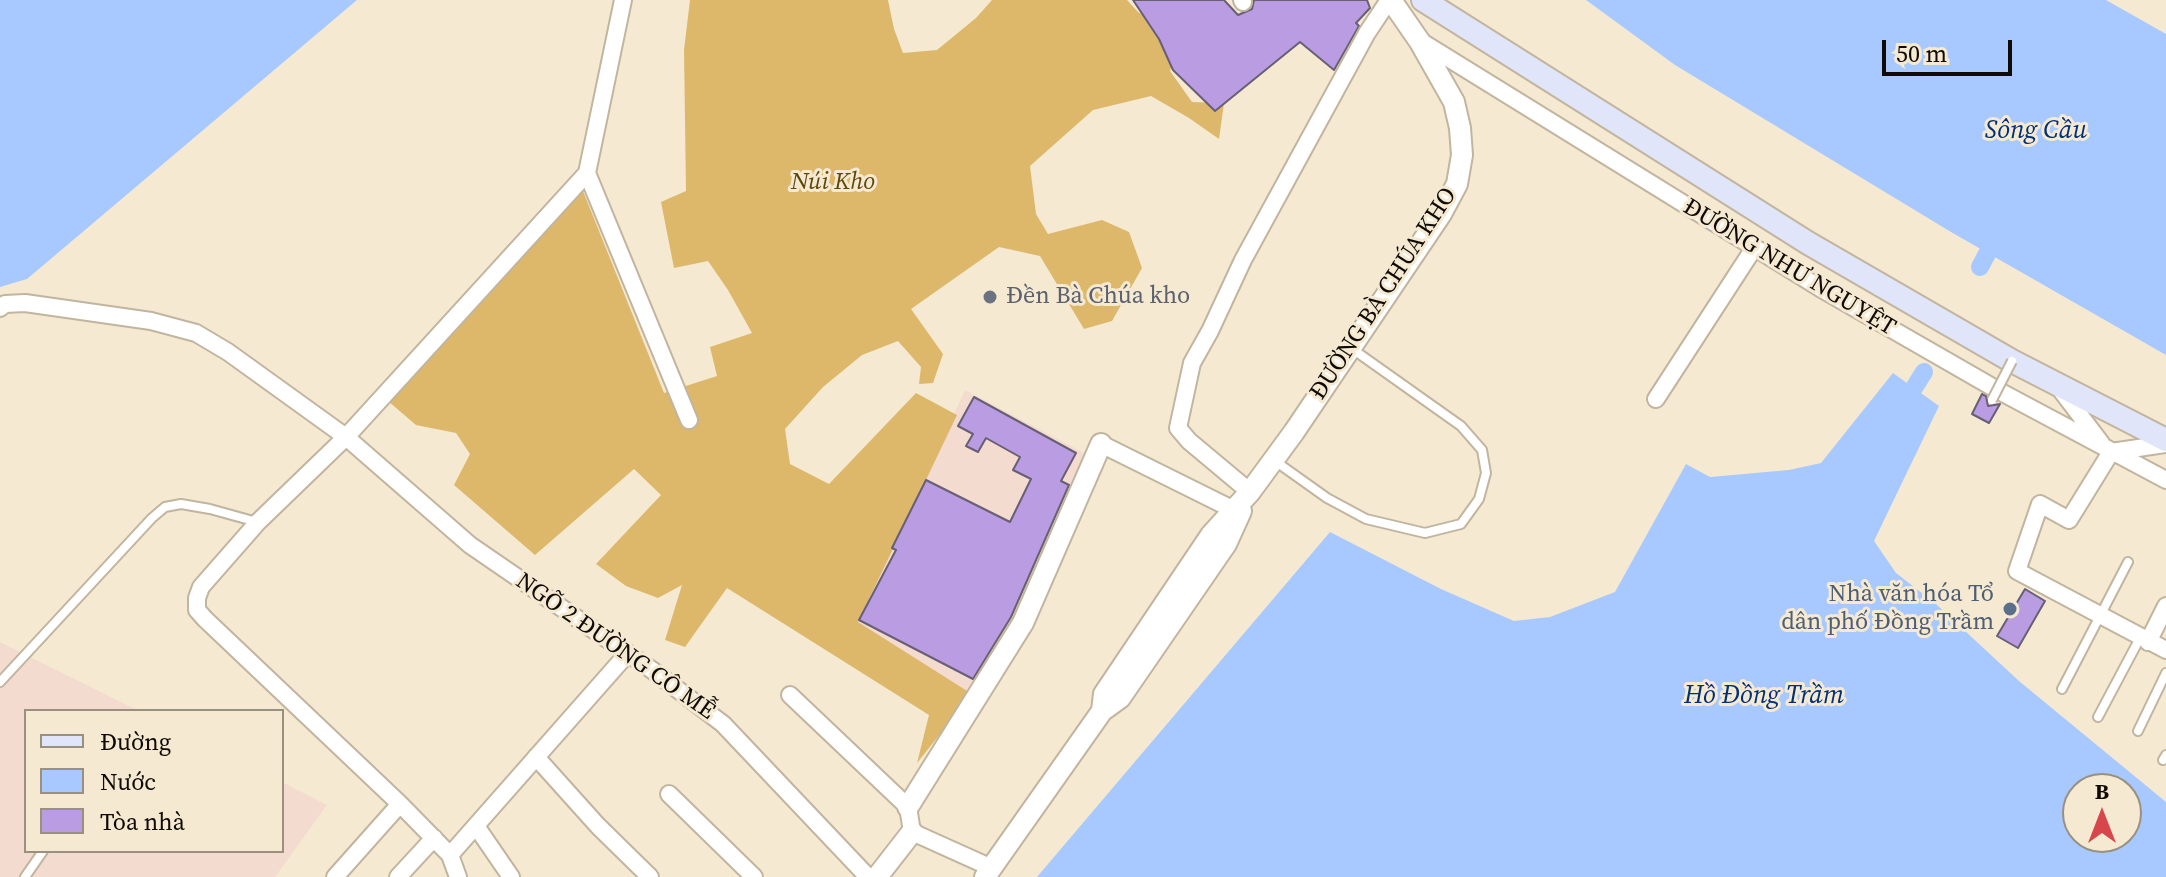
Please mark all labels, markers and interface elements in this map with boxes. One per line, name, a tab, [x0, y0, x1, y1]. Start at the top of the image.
scale bar	[1886, 24, 2016, 74]
text: 50 m	[1896, 37, 1947, 70]
water label: Sông Cầu	[1985, 115, 2087, 147]
park label: Núi Kho	[791, 169, 875, 197]
street label: ĐƯỜNG BÀ CHÚA KHO	[1305, 182, 1463, 406]
street label: ĐƯỜNG NHƯ NGUYỆT	[1677, 193, 1901, 343]
place label: Đền Bà Chúa kho	[1006, 283, 1190, 311]
marker: Đền Bà Chúa kho	[981, 288, 999, 306]
street label: NGÕ 2 ĐƯỜNG CÔ MỄ	[510, 567, 720, 727]
place label: Nhà văn hóa Tổ dân phố Đồng Trầm	[1781, 581, 1994, 637]
marker: Nhà văn hóa Tổ dân phố Đồng Trầm	[2001, 600, 2019, 618]
water label: Hồ Đồng Trầm	[1684, 680, 1844, 712]
legend	[24, 709, 284, 853]
text: Đường	[100, 725, 171, 758]
text: Nước	[100, 765, 156, 798]
north arrow	[2062, 773, 2142, 853]
text: B	[2095, 776, 2109, 806]
text: Tòa nhà	[100, 805, 185, 838]

